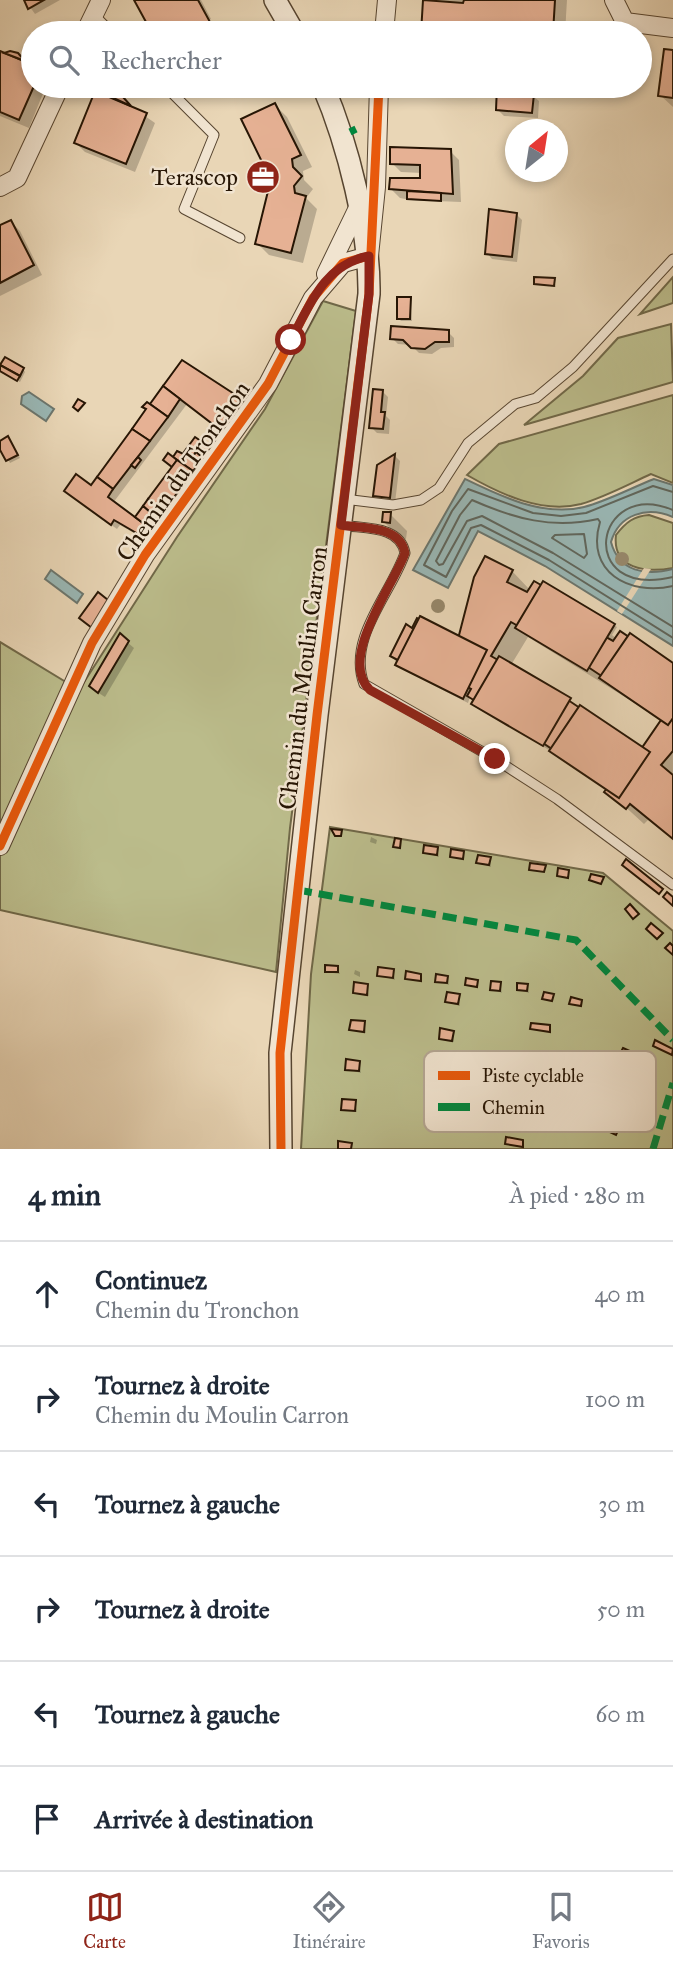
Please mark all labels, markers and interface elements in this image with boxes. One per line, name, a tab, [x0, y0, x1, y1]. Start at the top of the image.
search box	[21, 21, 652, 98]
icon: search	[45, 41, 83, 79]
text: Rechercher	[101, 44, 222, 76]
north arrow	[505, 119, 568, 182]
office icon: Terascop	[244, 158, 282, 196]
place label: Terascop	[151, 162, 238, 192]
route start	[275, 324, 306, 355]
street label: Chemin du Tronchon	[110, 375, 256, 567]
street label: Chemin du Moulin Carron	[272, 545, 334, 811]
route end	[479, 743, 510, 774]
legend	[424, 1051, 656, 1132]
text: Piste cyclable	[482, 1064, 584, 1087]
text: Chemin	[482, 1096, 545, 1119]
text: 4 min	[28, 1177, 101, 1213]
text: À pied · 280 m	[510, 1181, 645, 1209]
text: Continuez	[95, 1264, 207, 1296]
icon: ahead	[28, 1275, 66, 1313]
text: 40 m	[595, 1280, 645, 1308]
text: Chemin du Tronchon	[95, 1296, 299, 1324]
text: Tournez à droite	[95, 1369, 270, 1401]
icon: right	[28, 1380, 66, 1418]
text: 100 m	[585, 1385, 645, 1413]
text: Chemin du Moulin Carron	[95, 1401, 349, 1429]
icon: left	[28, 1485, 66, 1523]
text: Tournez à gauche	[95, 1488, 280, 1520]
text: 30 m	[598, 1490, 645, 1518]
icon: right	[28, 1590, 66, 1628]
text: Tournez à droite	[95, 1593, 270, 1625]
text: 50 m	[597, 1595, 645, 1623]
icon: left	[28, 1695, 66, 1733]
text: Tournez à gauche	[95, 1698, 280, 1730]
text: 60 m	[596, 1700, 645, 1728]
icon: arrive	[28, 1800, 66, 1838]
text: Arrivée à destination	[95, 1803, 313, 1835]
tab: Carte	[83, 1888, 126, 1953]
tab: Itinéraire	[292, 1888, 366, 1953]
tab: Favoris	[532, 1888, 590, 1953]

